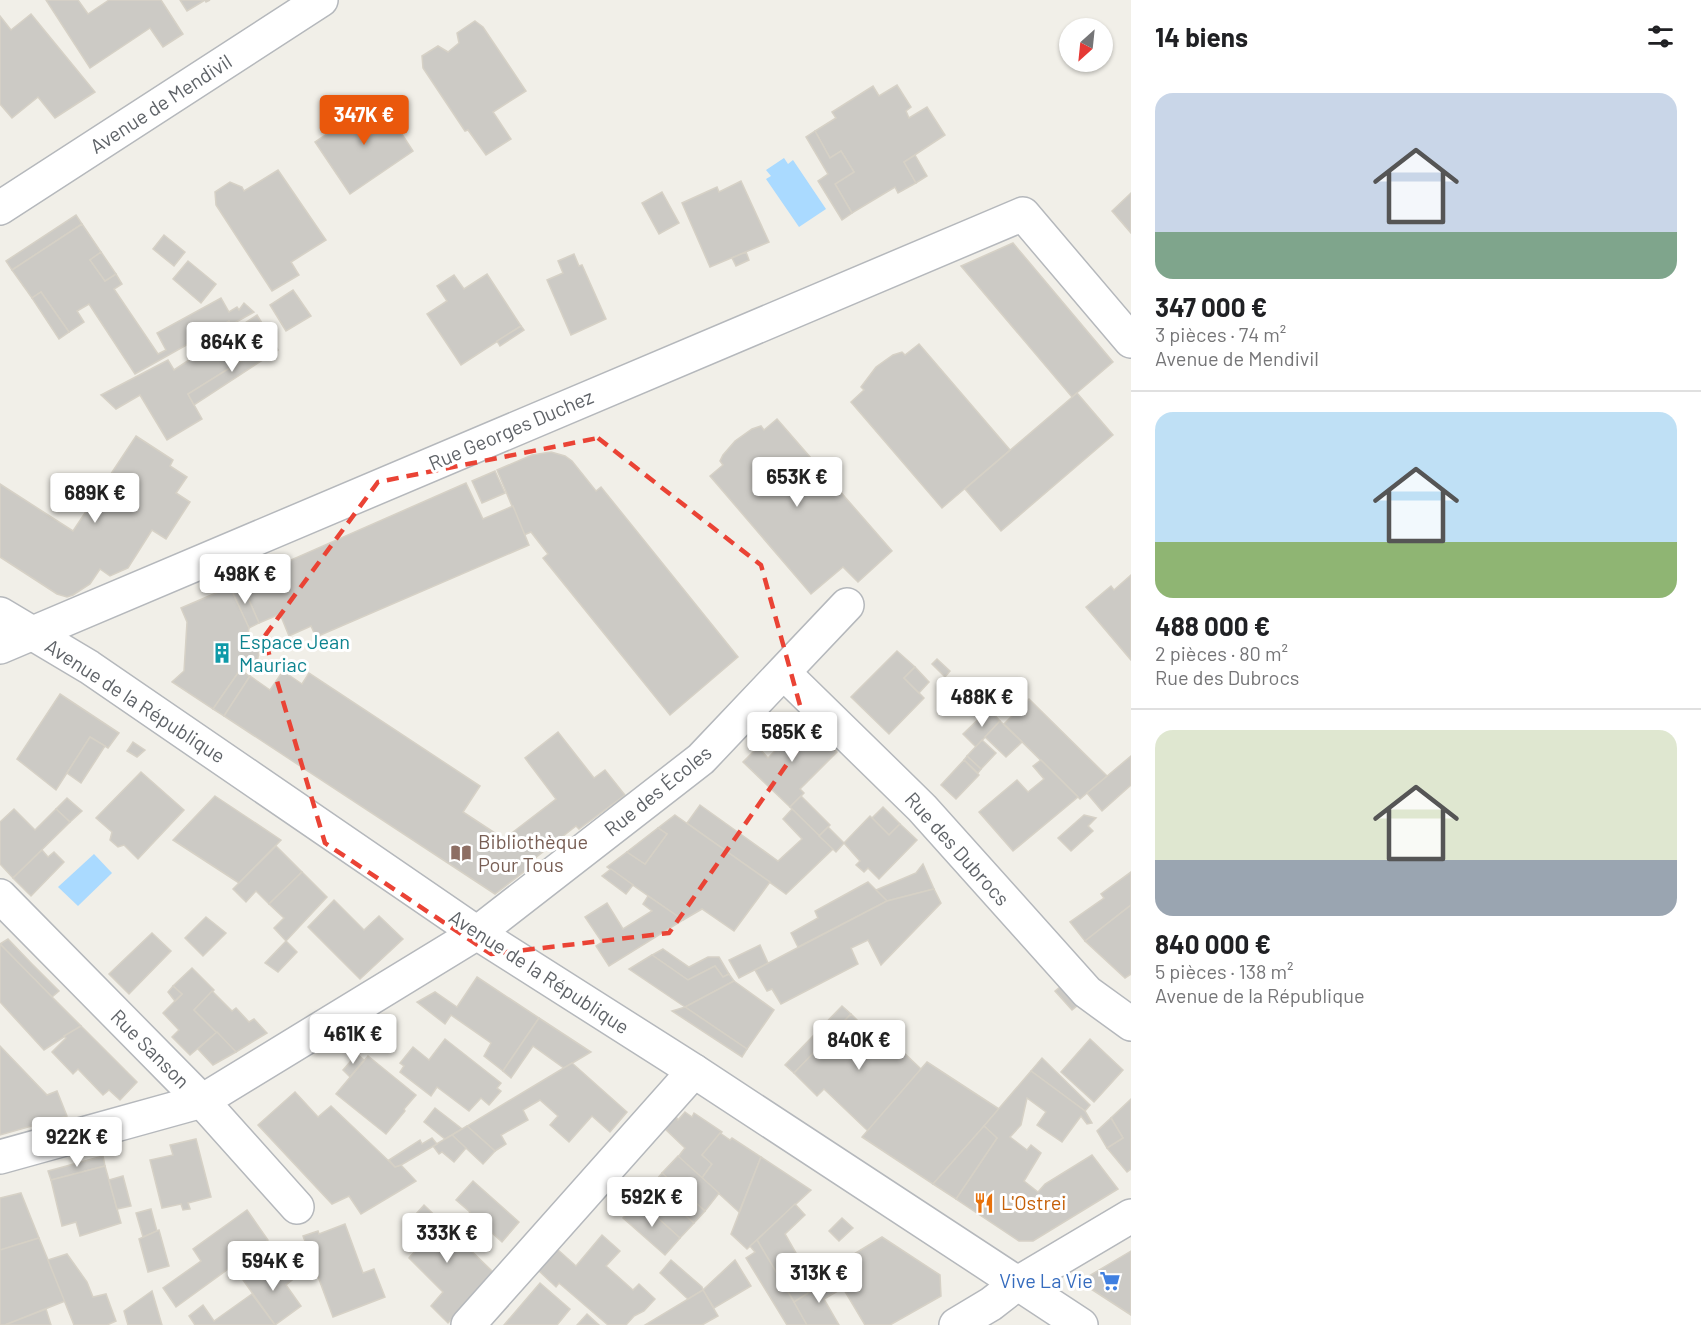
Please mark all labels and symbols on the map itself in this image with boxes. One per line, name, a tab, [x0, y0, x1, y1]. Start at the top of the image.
north arrow	[1059, 18, 1113, 72]
street label: Avenue de Mendivil	[85, 48, 236, 158]
pin: 347K €	[315, 95, 413, 146]
pin: 864K €	[183, 322, 281, 373]
street label: Rue Georges Duchez	[425, 383, 597, 475]
pin: 653K €	[748, 457, 846, 508]
pin: 689K €	[46, 473, 144, 524]
pin: 498K €	[196, 554, 294, 605]
place label: Espace Jean Mauriac	[239, 629, 350, 676]
street label: Avenue de la République	[41, 633, 230, 767]
building icon: Espace Jean Mauriac	[210, 641, 234, 665]
pin: 488K €	[933, 677, 1031, 728]
pin: 585K €	[743, 712, 841, 763]
street label: Rue des Écoles	[599, 740, 716, 841]
street label: Rue des Dubrocs	[900, 787, 1015, 910]
place label: Bibliothèque Pour Tous	[478, 829, 588, 876]
library icon: Bibliothèque Pour Tous	[449, 841, 473, 865]
street label: Avenue de la République	[445, 904, 634, 1038]
street label: Rue Sanson	[106, 1004, 195, 1093]
pin: 461K €	[304, 1014, 402, 1065]
pin: 840K €	[810, 1020, 908, 1071]
pin: 922K €	[28, 1117, 126, 1168]
pin: 592K €	[603, 1177, 701, 1228]
place label: L'Ostrei	[1001, 1190, 1066, 1214]
restaurant icon: L'Ostrei	[972, 1191, 996, 1215]
pin: 333K €	[398, 1213, 496, 1264]
pin: 594K €	[224, 1241, 322, 1292]
pin: 313K €	[770, 1253, 868, 1304]
place label: Vive La Vie	[999, 1268, 1093, 1292]
supermarket icon: Vive La Vie	[1098, 1269, 1122, 1293]

